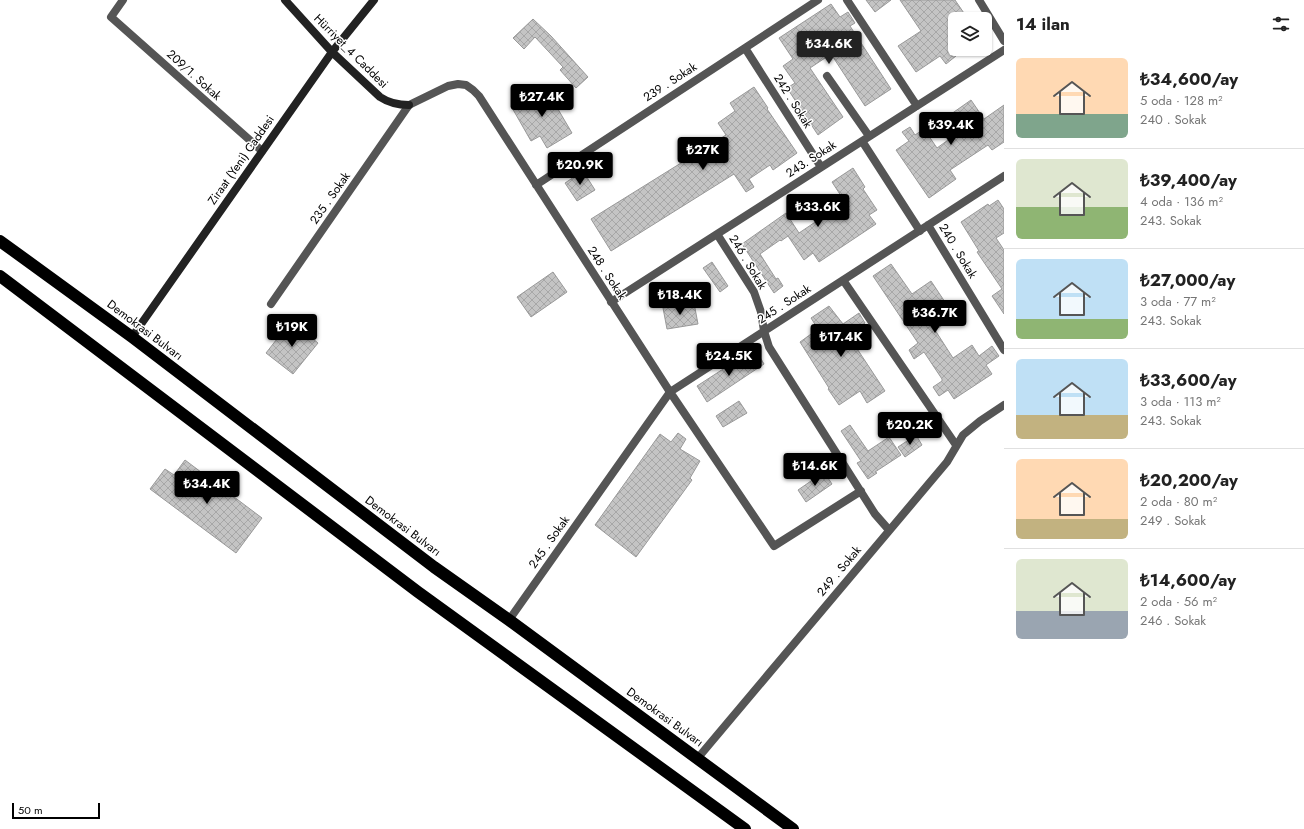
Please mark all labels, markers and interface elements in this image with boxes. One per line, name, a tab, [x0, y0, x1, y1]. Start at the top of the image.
street label: Hürriyet_4 Caddesi	[310, 10, 392, 92]
map controls	[948, 12, 992, 56]
button: layers	[948, 12, 992, 56]
text: 14 ilan	[1016, 12, 1070, 36]
icon: filters	[1270, 13, 1292, 35]
pin: ₺34.6K	[796, 31, 862, 65]
text: ₺34.6K	[806, 34, 852, 53]
street label: 209/1. Sokak	[163, 45, 226, 105]
street label: 239 . Sokak	[640, 58, 701, 106]
text: ₺34,600/ay	[1140, 67, 1238, 91]
street label: 242 . Sokak	[769, 70, 817, 132]
icon: home	[1048, 74, 1096, 122]
pin: ₺27.4K	[509, 84, 575, 118]
text: ₺27.4K	[520, 87, 564, 106]
text: 5 oda · 128 m²	[1140, 91, 1223, 110]
text: 240 . Sokak	[1140, 110, 1206, 129]
street label: Ziraat (Yeni) Caddesi	[203, 112, 279, 208]
pin: ₺39.4K	[918, 112, 984, 146]
text: ₺39.4K	[928, 115, 974, 134]
street label: 243. Sokak	[782, 136, 840, 182]
pin: ₺27K	[679, 137, 727, 171]
text: ₺27K	[687, 140, 719, 159]
pin: ₺20.9K	[547, 152, 613, 186]
text: ₺20.9K	[557, 155, 603, 174]
street label: 235 . Sokak	[305, 168, 355, 228]
text: ₺39,400/ay	[1140, 168, 1237, 192]
icon: home	[1048, 175, 1096, 223]
text: 4 oda · 136 m²	[1140, 192, 1223, 211]
pin: ₺33.6K	[785, 194, 851, 228]
text: ₺33.6K	[795, 197, 841, 216]
text: 243. Sokak	[1140, 211, 1202, 230]
street label: 240 . Sokak	[935, 220, 982, 283]
street label: 246 . Sokak	[725, 231, 772, 293]
street label: 248 . Sokak	[583, 243, 631, 304]
text: ₺27,000/ay	[1140, 268, 1235, 292]
icon: home	[1048, 275, 1096, 323]
street label: 245 . Sokak	[754, 279, 815, 328]
pin: ₺18.4K	[647, 282, 713, 316]
text: ₺18.4K	[658, 285, 702, 304]
text: 3 oda · 77 m²	[1140, 292, 1216, 311]
street label: Demokrasi Bulvarı	[103, 295, 187, 365]
pin: ₺36.7K	[902, 300, 968, 334]
text: ₺36.7K	[912, 303, 958, 322]
text: 243. Sokak	[1140, 311, 1202, 330]
pin: ₺19K	[268, 314, 316, 348]
text: ₺19K	[276, 317, 308, 336]
pin: ₺17.4K	[808, 324, 874, 358]
text: ₺17.4K	[820, 327, 862, 346]
pin: ₺24.5K	[696, 343, 762, 377]
text: ₺24.5K	[706, 346, 752, 365]
text: ₺33,600/ay	[1140, 368, 1237, 392]
icon: home	[1048, 375, 1096, 423]
text: 3 oda · 113 m²	[1140, 392, 1221, 411]
text: 243. Sokak	[1140, 411, 1202, 430]
pin: ₺20.2K	[877, 412, 943, 446]
text: ₺20.2K	[887, 415, 933, 434]
pin: ₺14.6K	[782, 453, 848, 487]
text: ₺14.6K	[792, 456, 838, 475]
text: ₺20,200/ay	[1140, 468, 1238, 492]
pin: ₺34.4K	[174, 471, 240, 505]
text: ₺34.4K	[184, 474, 230, 493]
icon: home	[1048, 475, 1096, 523]
street label: Demokrasi Bulvarı	[361, 491, 445, 561]
text: 2 oda · 80 m²	[1140, 492, 1217, 511]
street label: 245 . Sokak	[524, 511, 574, 572]
text: 249 . Sokak	[1140, 511, 1206, 530]
street label: 249 . Sokak	[813, 541, 866, 600]
text: ₺14,600/ay	[1140, 568, 1236, 592]
icon: home	[1048, 575, 1096, 623]
text: 2 oda · 56 m²	[1140, 592, 1217, 611]
text: 246 . Sokak	[1140, 611, 1206, 630]
street label: Demokrasi Bulvarı	[623, 683, 707, 751]
scale bar	[12, 801, 100, 820]
text: 50 m	[18, 802, 43, 818]

